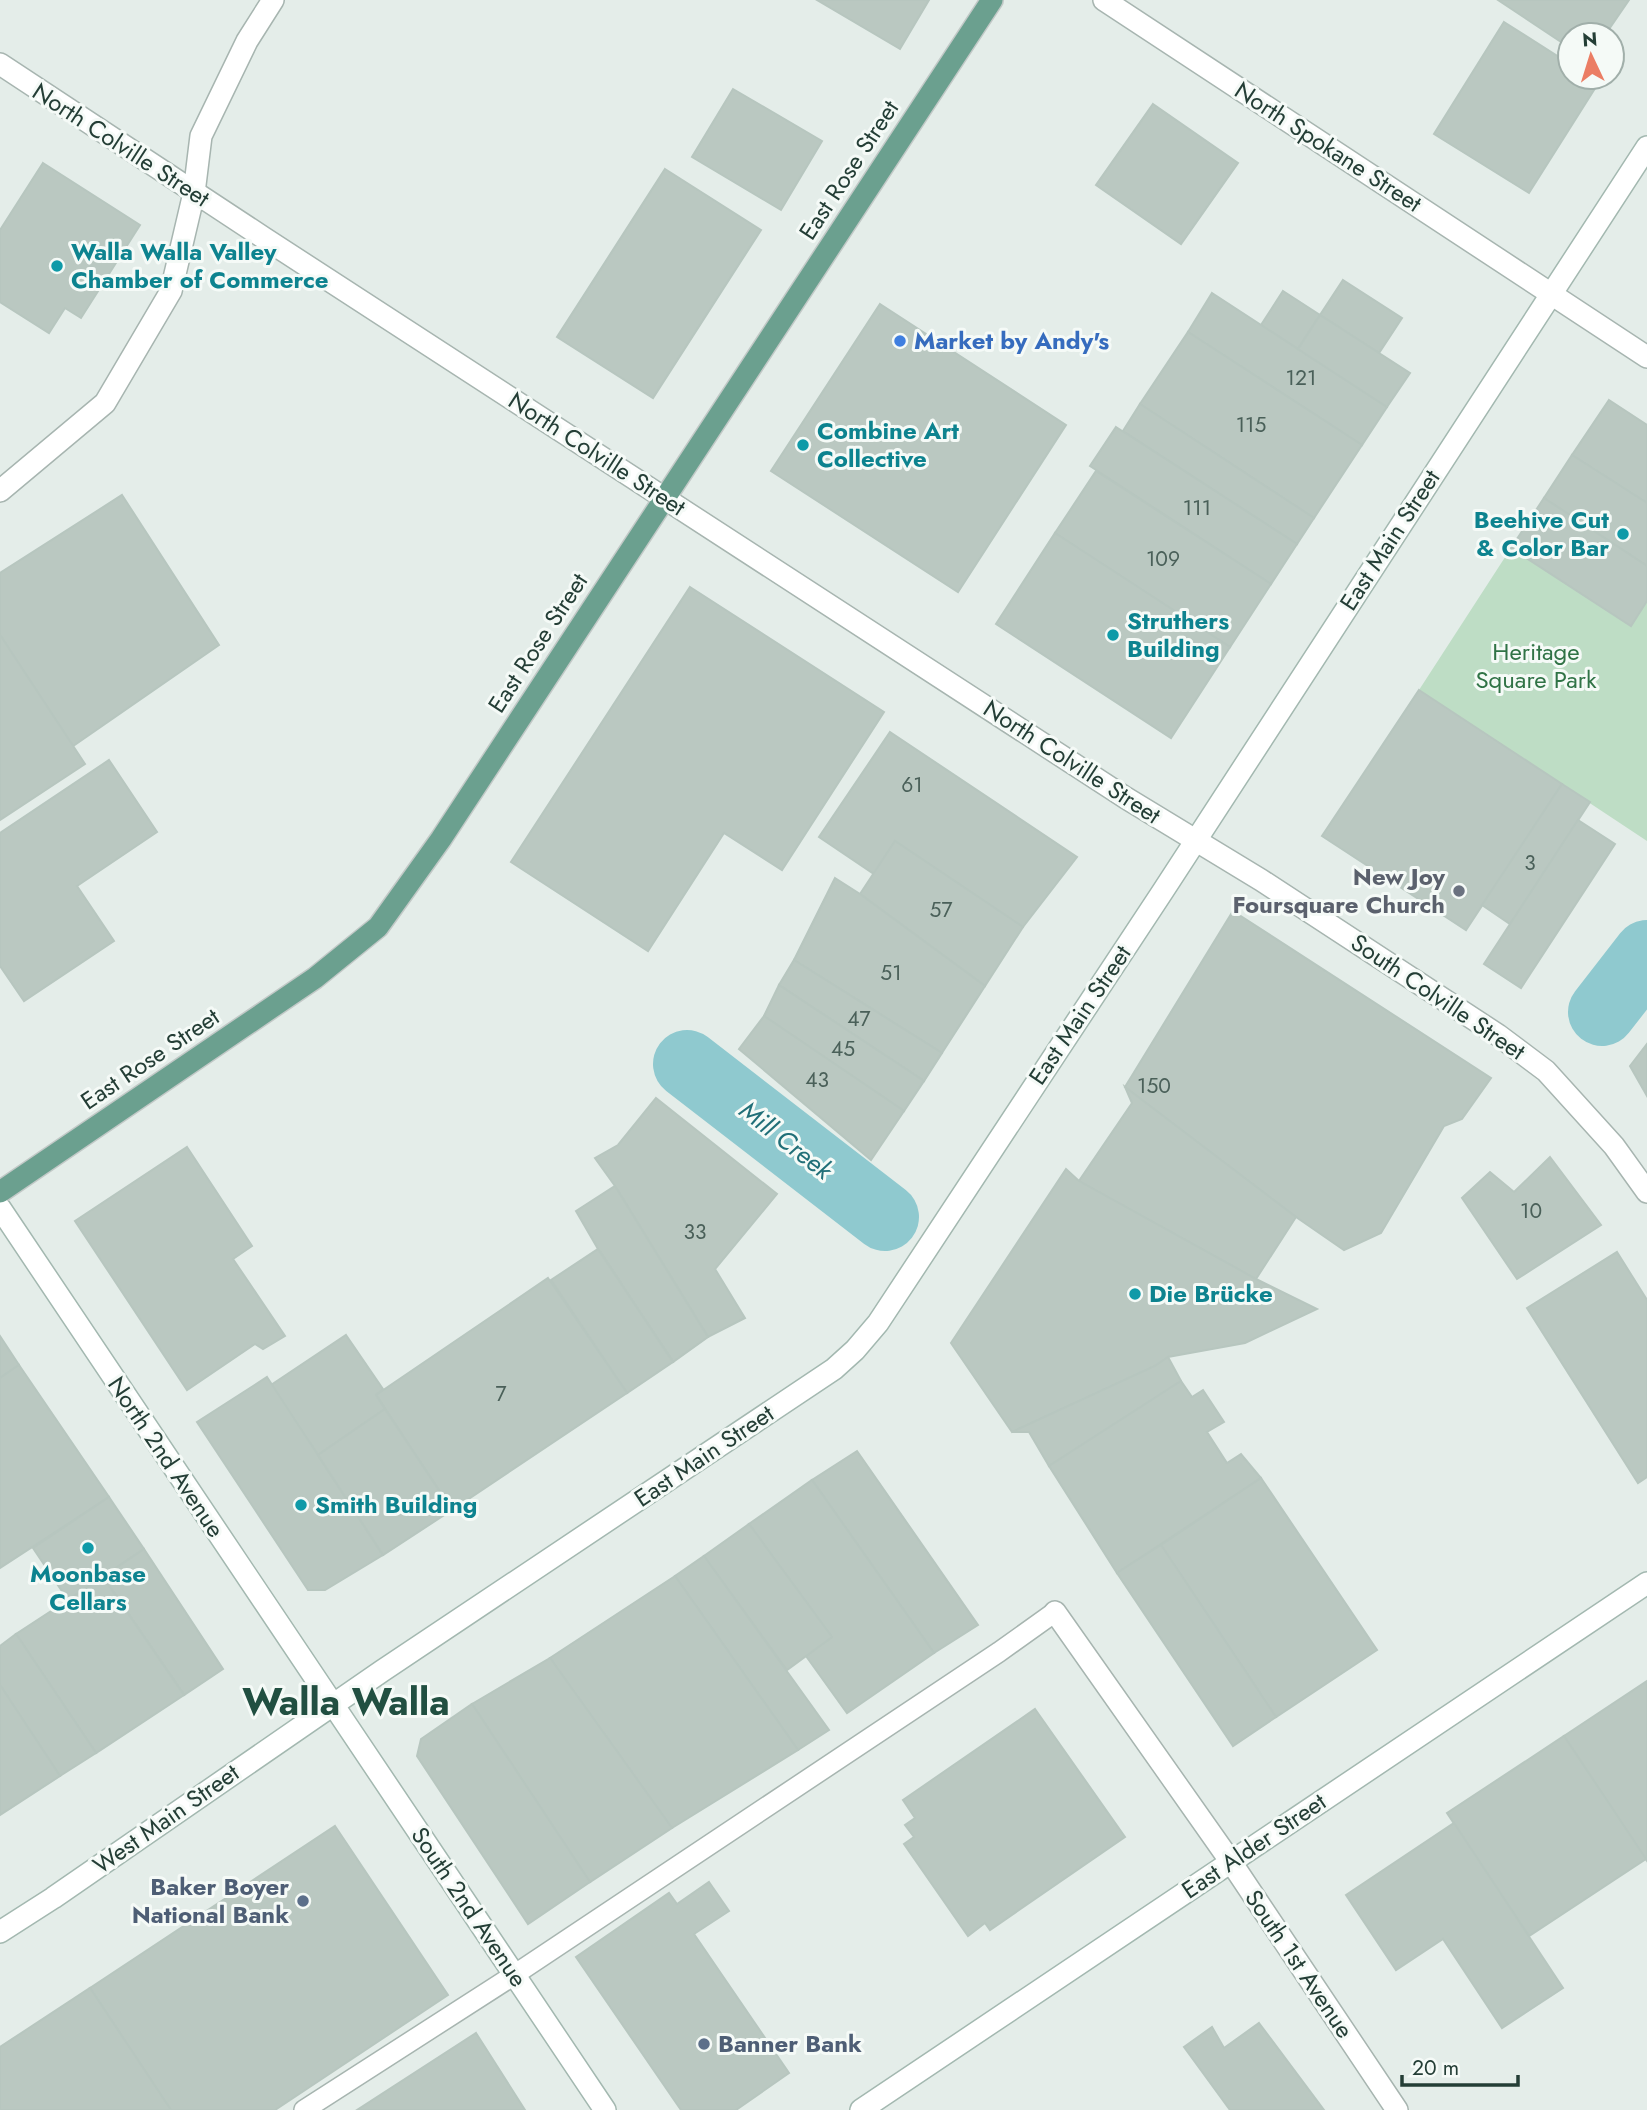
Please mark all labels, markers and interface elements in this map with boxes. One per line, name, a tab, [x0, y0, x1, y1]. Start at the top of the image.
north arrow	[1556, 21, 1626, 91]
text: N	[1581, 26, 1598, 54]
street label: North Spokane Street	[1228, 73, 1429, 220]
street label: North Colville Street	[26, 74, 217, 215]
street label: East Rose Street	[790, 93, 907, 247]
place label: Walla Walla Valley Chamber of Commerce	[71, 234, 329, 297]
marker: Walla Walla Valley Chamber of Commerce	[49, 258, 65, 274]
place label: Market by Andy's	[914, 323, 1109, 358]
marker: Market by Andy's	[892, 333, 908, 349]
house number: 121	[1286, 363, 1316, 393]
street label: North Colville Street	[502, 383, 693, 524]
house number: 115	[1236, 410, 1266, 440]
place label: Combine Art Collective	[817, 413, 959, 476]
marker: Combine Art Collective	[795, 437, 811, 453]
street label: East Main Street	[1331, 462, 1448, 617]
house number: 111	[1183, 493, 1211, 523]
place label: Beehive Cut & Color Bar	[1474, 502, 1609, 565]
marker: Beehive Cut & Color Bar	[1615, 526, 1631, 542]
house number: 109	[1146, 544, 1180, 574]
street label: East Rose Street	[479, 566, 596, 720]
place label: Struthers Building	[1127, 603, 1229, 666]
marker: Struthers Building	[1105, 627, 1121, 643]
park label: Heritage Square Park	[1475, 634, 1597, 697]
street label: North Colville Street	[977, 691, 1168, 832]
house number: 61	[901, 770, 923, 800]
house number: 3	[1524, 848, 1536, 878]
place label: New Joy Foursquare Church	[1232, 859, 1445, 922]
marker: New Joy Foursquare Church	[1451, 883, 1467, 899]
house number: 57	[930, 895, 952, 925]
street label: South Colville Street	[1344, 925, 1533, 1068]
street label: East Main Street	[1020, 938, 1139, 1092]
house number: 51	[880, 958, 902, 988]
street label: East Rose Street	[73, 999, 226, 1118]
house number: 47	[847, 1004, 871, 1034]
house number: 45	[831, 1034, 855, 1064]
house number: 43	[805, 1065, 829, 1095]
house number: 150	[1137, 1071, 1171, 1101]
water label: Mill Creek	[731, 1091, 842, 1190]
house number: 10	[1520, 1196, 1542, 1226]
house number: 33	[684, 1217, 706, 1247]
place label: Die Brücke	[1149, 1276, 1273, 1311]
marker: Die Brücke	[1127, 1286, 1143, 1302]
street label: North 2nd Avenue	[100, 1369, 233, 1544]
house number: 7	[495, 1379, 507, 1409]
street label: East Main Street	[627, 1396, 781, 1515]
place label: Smith Building	[315, 1487, 478, 1522]
marker: Smith Building	[293, 1497, 309, 1513]
marker: Moonbase Cellars	[80, 1540, 96, 1556]
place label: Moonbase Cellars	[30, 1556, 146, 1619]
district label: Walla Walla	[242, 1674, 450, 1729]
street label: West Main Street	[86, 1755, 246, 1882]
street label: East Alder Street	[1175, 1784, 1333, 1907]
street label: South 2nd Avenue	[403, 1820, 536, 1994]
place label: Baker Boyer National Bank	[132, 1869, 289, 1932]
street label: South 1st Avenue	[1237, 1882, 1362, 2045]
marker: Baker Boyer National Bank	[295, 1893, 311, 1909]
place label: Banner Bank	[718, 2026, 862, 2061]
marker: Banner Bank	[696, 2036, 712, 2052]
scale bar	[1402, 2044, 1518, 2088]
text: 20 m	[1412, 2053, 1459, 2083]

